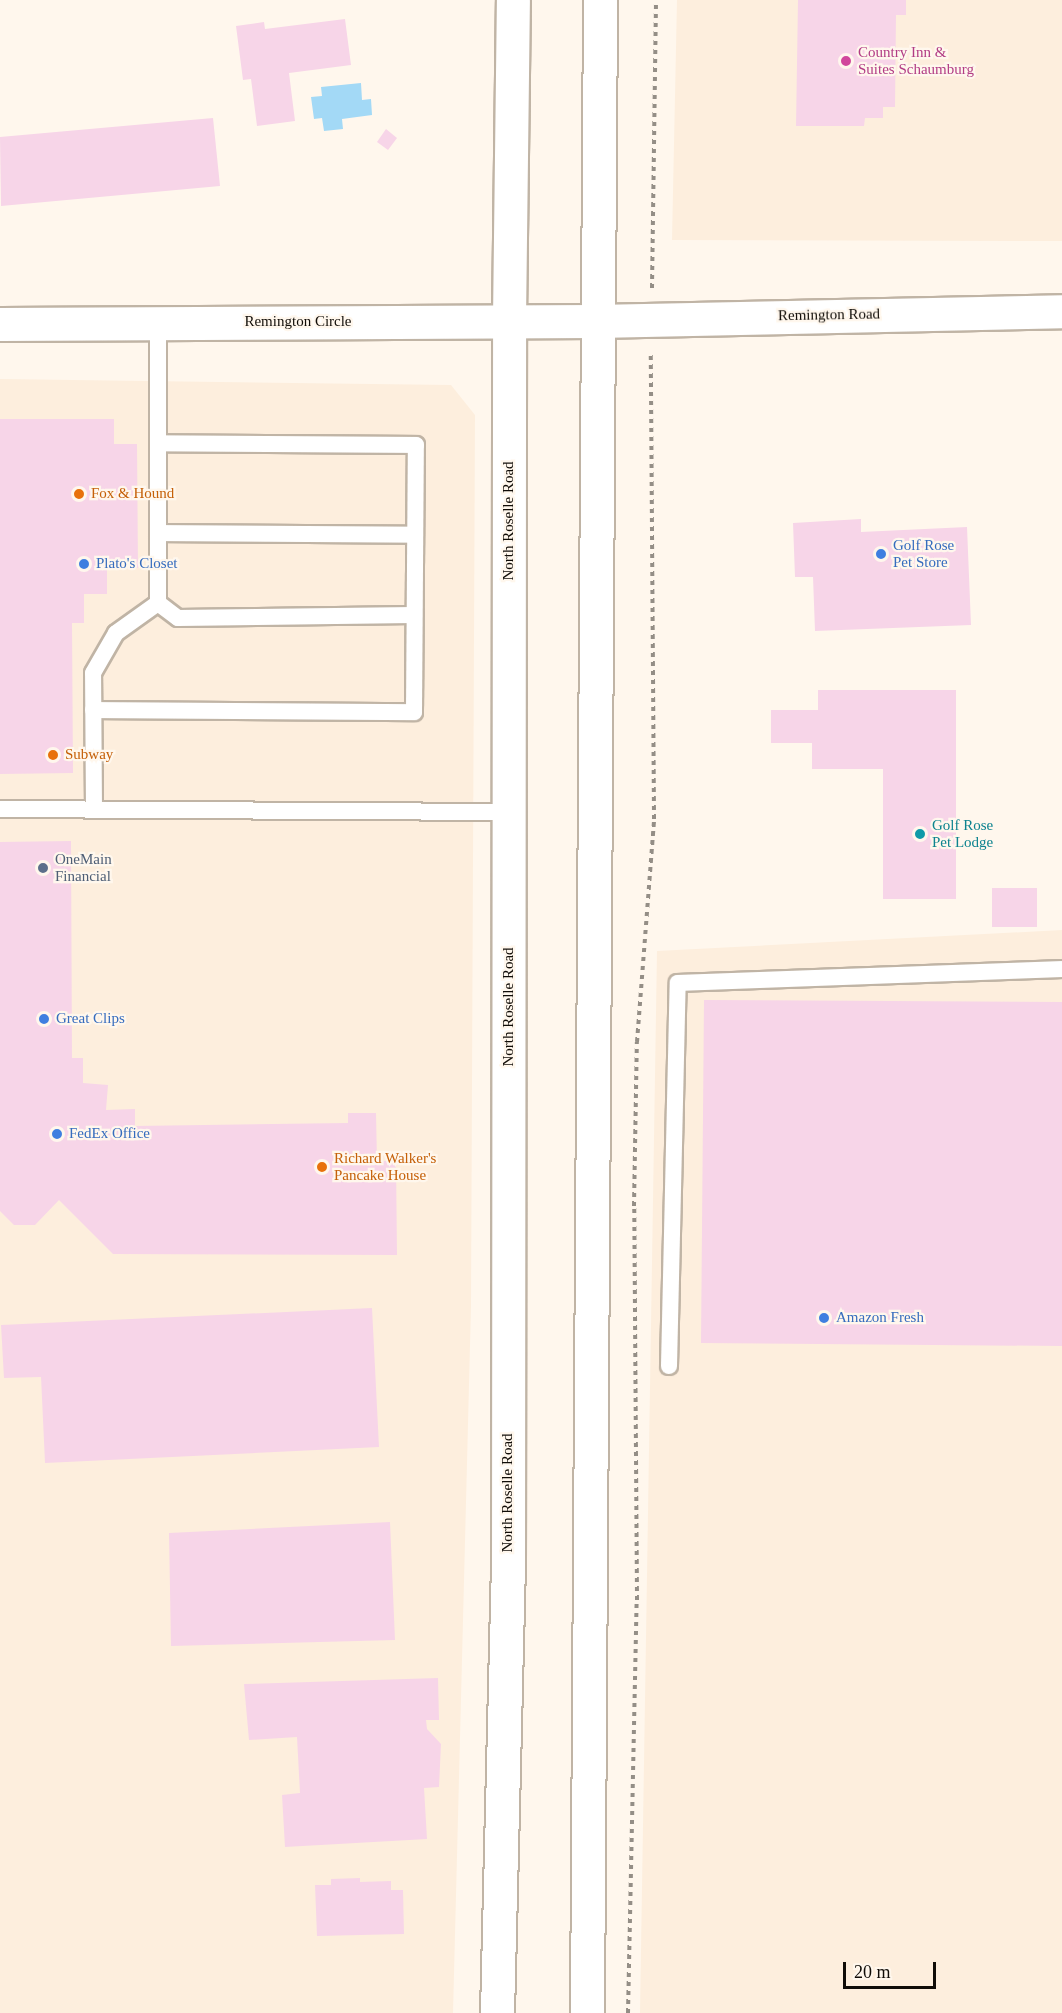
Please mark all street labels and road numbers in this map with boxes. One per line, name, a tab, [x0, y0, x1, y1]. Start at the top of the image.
street label: Remington Road	[778, 305, 880, 325]
street label: Remington Circle	[244, 313, 352, 331]
street label: North Roselle Road	[500, 461, 518, 581]
street label: North Roselle Road	[500, 947, 518, 1067]
street label: North Roselle Road	[499, 1433, 517, 1553]

